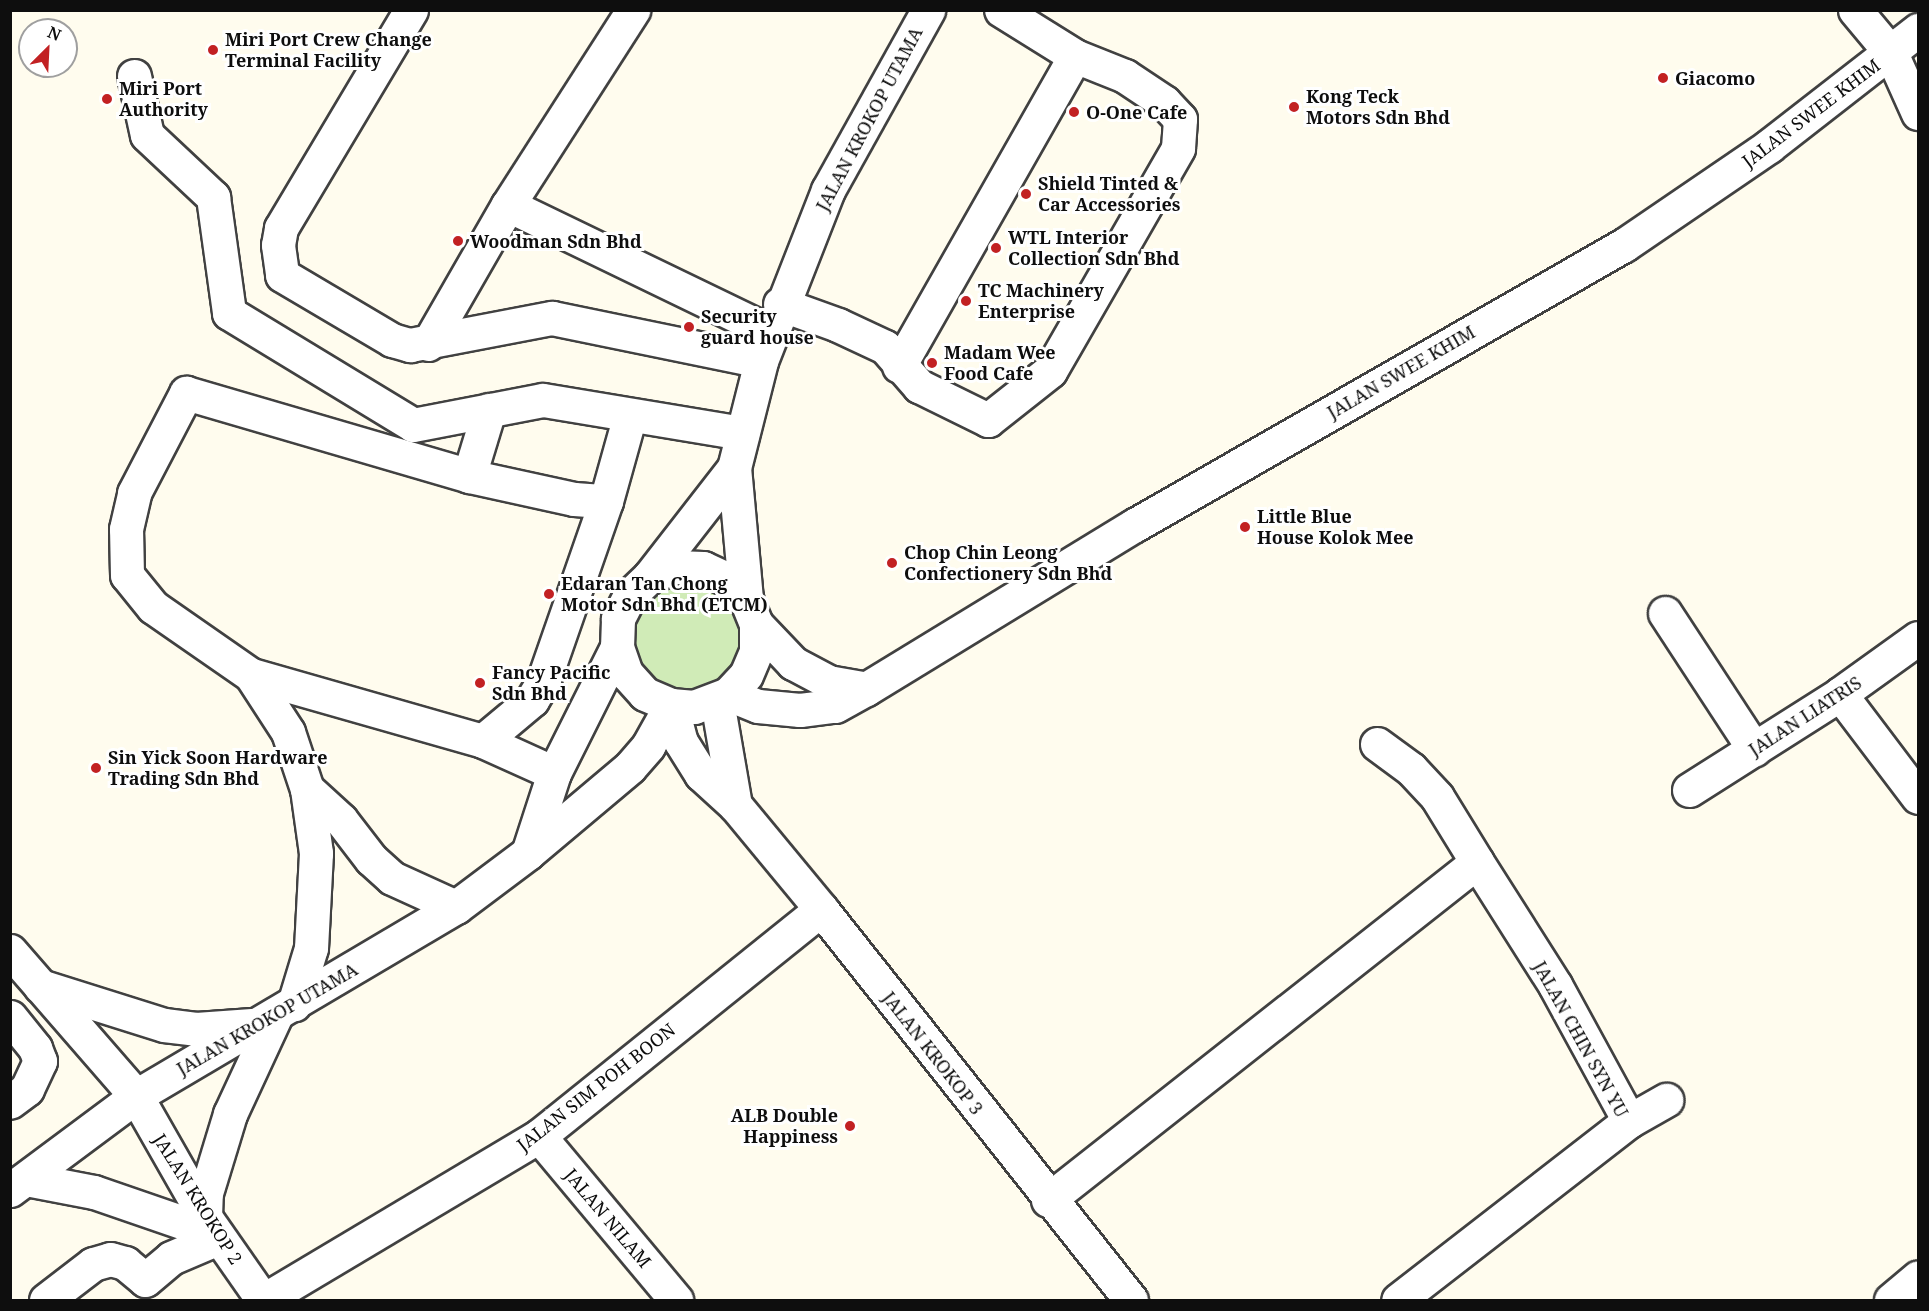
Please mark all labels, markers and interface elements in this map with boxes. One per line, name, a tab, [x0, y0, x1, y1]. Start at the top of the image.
north arrow	[18, 18, 78, 78]
text: N	[44, 21, 65, 46]
street label: JALAN KROKOP UTAMA	[811, 23, 927, 215]
place label: Miri Port Crew Change Terminal Facility	[225, 29, 432, 72]
marker: Miri Port Crew Change Terminal Facility	[206, 43, 220, 57]
street label: JALAN SWEE KHIM	[1738, 54, 1884, 172]
place label: Giacomo	[1675, 67, 1755, 89]
marker: Giacomo	[1656, 71, 1670, 85]
place label: Miri Port Authority	[119, 78, 208, 121]
place label: Kong Teck Motors Sdn Bhd	[1306, 86, 1450, 128]
marker: Miri Port Authority	[100, 92, 114, 106]
marker: Kong Teck Motors Sdn Bhd	[1287, 100, 1301, 114]
place label: O-One Cafe	[1086, 101, 1187, 123]
marker: O-One Cafe	[1067, 105, 1081, 119]
place label: Shield Tinted & Car Accessories	[1038, 173, 1180, 216]
marker: Shield Tinted & Car Accessories	[1019, 187, 1033, 201]
place label: WTL Interior Collection Sdn Bhd	[1008, 227, 1179, 270]
place label: Woodman Sdn Bhd	[470, 230, 642, 252]
marker: Woodman Sdn Bhd	[451, 234, 465, 248]
marker: WTL Interior Collection Sdn Bhd	[989, 241, 1003, 255]
place label: TC Machinery Enterprise	[978, 280, 1104, 322]
marker: TC Machinery Enterprise	[959, 294, 973, 308]
place label: Security guard house	[701, 306, 814, 348]
marker: Security guard house	[682, 320, 696, 334]
street label: JALAN SWEE KHIM	[1323, 321, 1479, 423]
place label: Madam Wee Food Cafe	[944, 342, 1056, 385]
marker: Madam Wee Food Cafe	[925, 356, 939, 370]
place label: Little Blue House Kolok Mee	[1257, 506, 1414, 548]
marker: Little Blue House Kolok Mee	[1238, 520, 1252, 534]
place label: Chop Chin Leong Confectionery Sdn Bhd	[904, 542, 1112, 584]
marker: Chop Chin Leong Confectionery Sdn Bhd	[885, 556, 899, 570]
place label: Edaran Tan Chong Motor Sdn Bhd (ETCM)	[561, 573, 768, 616]
marker: Edaran Tan Chong Motor Sdn Bhd (ETCM)	[542, 587, 556, 601]
place label: Fancy Pacific Sdn Bhd	[492, 662, 610, 704]
street label: JALAN LIATRIS	[1745, 672, 1865, 760]
marker: Fancy Pacific Sdn Bhd	[473, 676, 487, 690]
place label: Sin Yick Soon Hardware Trading Sdn Bhd	[108, 747, 328, 789]
marker: Sin Yick Soon Hardware Trading Sdn Bhd	[89, 761, 103, 775]
street label: JALAN CHIN SYN YU	[1529, 957, 1633, 1121]
street label: JALAN KROKOP UTAMA	[173, 958, 361, 1080]
street label: JALAN KROKOP 3	[878, 987, 988, 1119]
street label: JALAN SIM POH BOON	[513, 1019, 679, 1155]
place label: ALB Double Happiness	[731, 1105, 838, 1148]
marker: ALB Double Happiness	[843, 1119, 857, 1133]
street label: JALAN KROKOP 2	[149, 1130, 247, 1268]
street label: JALAN NILAM	[560, 1164, 656, 1272]

